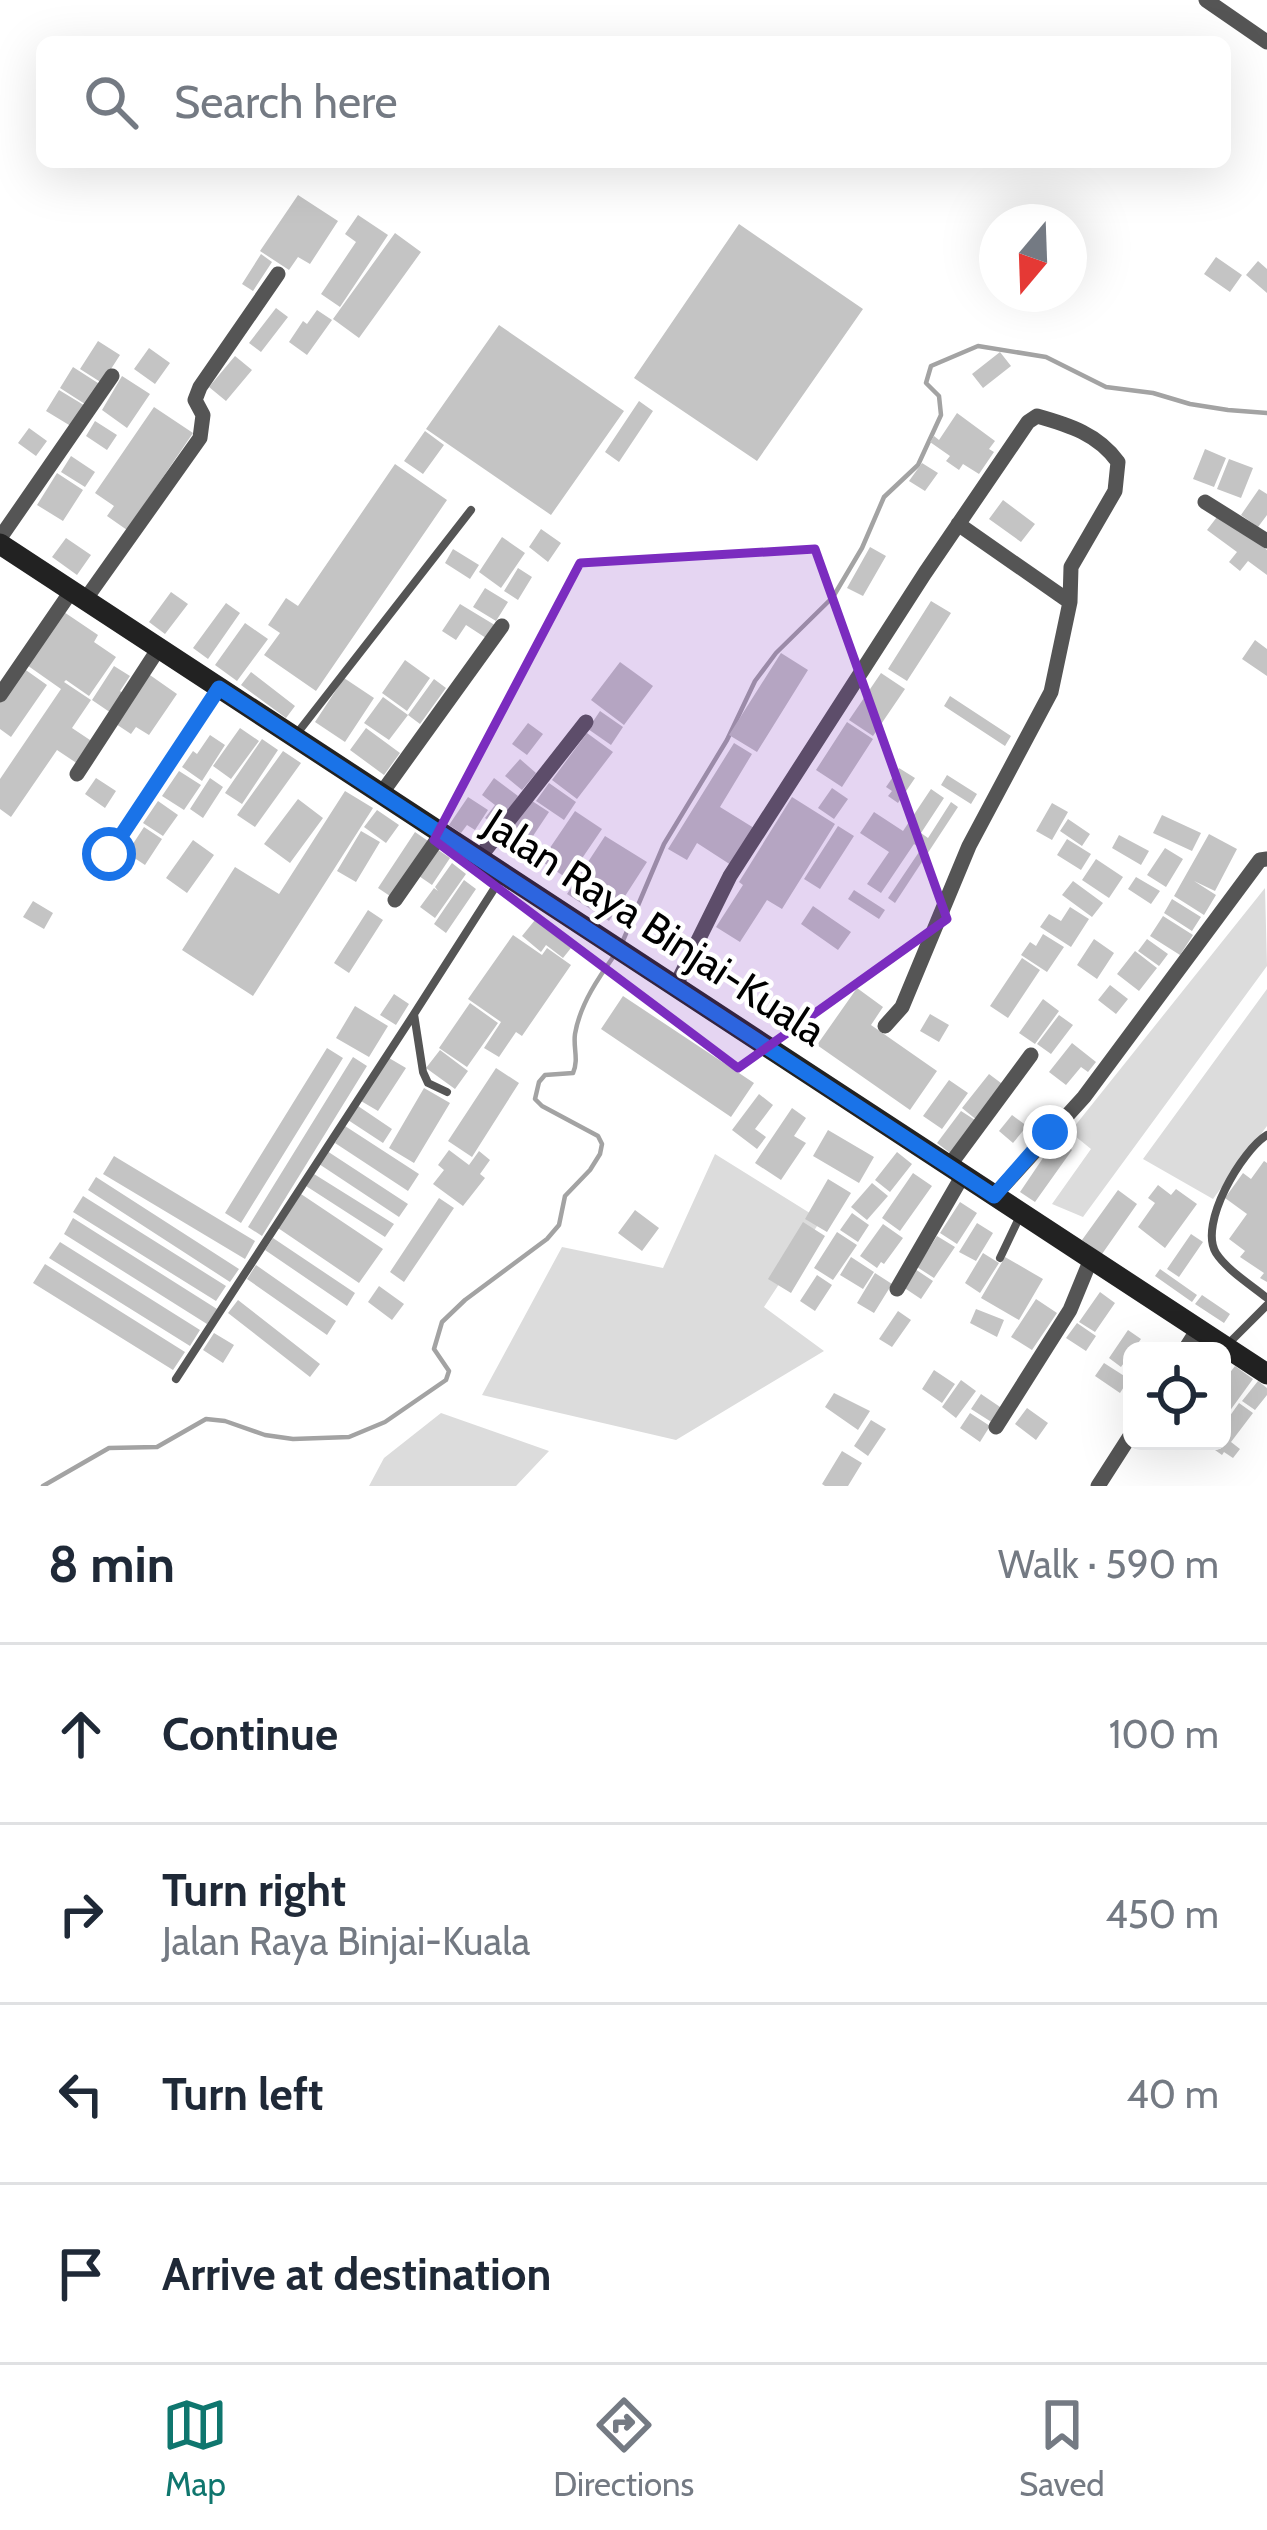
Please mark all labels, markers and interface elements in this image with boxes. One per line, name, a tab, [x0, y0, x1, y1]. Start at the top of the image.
search box	[36, 36, 1231, 168]
icon: search	[78, 69, 144, 135]
text: Search here	[174, 75, 398, 129]
north arrow	[979, 204, 1087, 312]
street label: Jalan Raya Binjai-Kuala	[474, 797, 835, 1057]
route start	[82, 827, 136, 881]
route end	[1023, 1105, 1077, 1159]
map controls	[1123, 1342, 1231, 1450]
button: locate	[1123, 1342, 1231, 1450]
text: 8 min	[48, 1533, 175, 1595]
text: Walk · 590 m	[998, 1540, 1219, 1588]
icon: ahead	[48, 1701, 114, 1767]
text: Continue	[162, 1707, 338, 1761]
text: 100 m	[1109, 1710, 1219, 1758]
text: Turn right	[162, 1863, 346, 1917]
icon: right	[48, 1881, 114, 1947]
text: 450 m	[1105, 1890, 1219, 1938]
text: Jalan Raya Binjai-Kuala	[162, 1917, 530, 1965]
icon: left	[48, 2061, 114, 2127]
text: Turn left	[162, 2067, 324, 2121]
text: 40 m	[1126, 2070, 1219, 2118]
icon: arrive	[48, 2241, 114, 2307]
text: Arrive at destination	[162, 2247, 551, 2301]
tab: Map	[162, 2392, 228, 2504]
tab: Directions	[553, 2392, 694, 2504]
tab: Saved	[1019, 2392, 1105, 2504]

